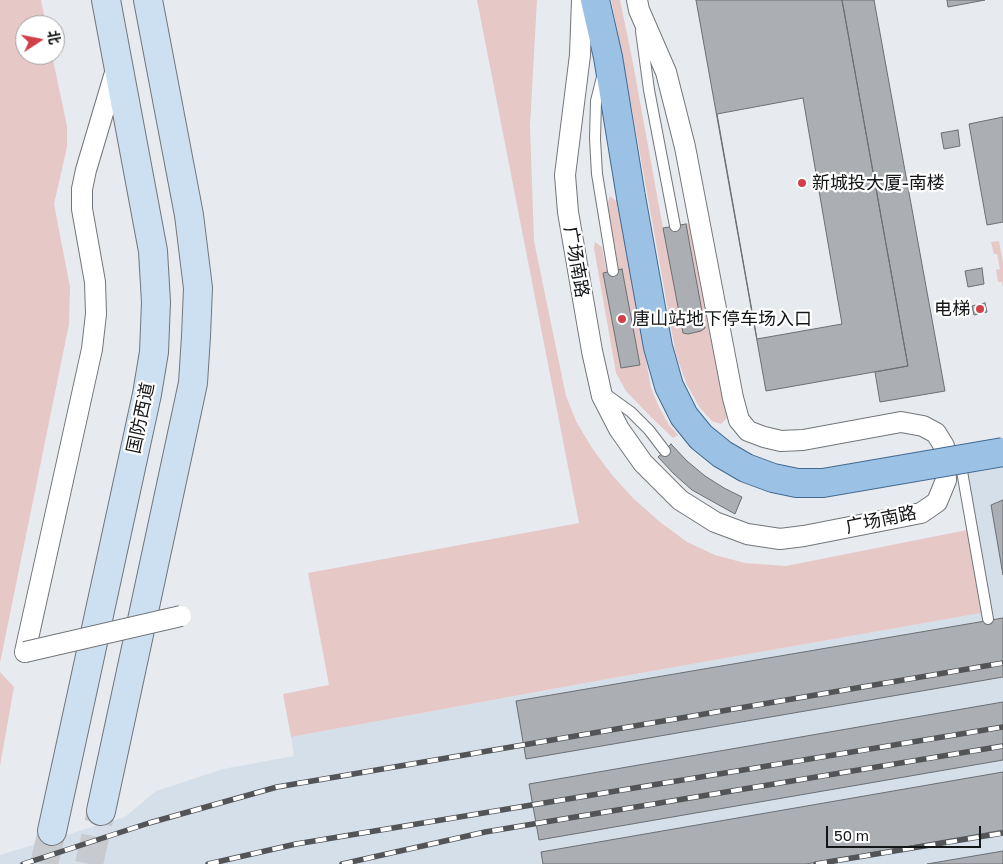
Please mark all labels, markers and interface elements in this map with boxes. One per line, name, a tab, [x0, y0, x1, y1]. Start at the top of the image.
north arrow	[15, 15, 65, 65]
text: 北	[45, 29, 64, 46]
place label: 新城投大厦-南楼	[812, 172, 945, 194]
marker: 新城投大厦-南楼	[796, 177, 808, 189]
street label: 广场南路	[559, 225, 593, 299]
place label: 电梯	[934, 298, 970, 320]
marker: 电梯	[974, 303, 986, 315]
place label: 唐山站地下停车场入口	[632, 308, 812, 330]
marker: 唐山站地下停车场入口	[616, 313, 628, 325]
street label: 国防西道	[123, 381, 159, 455]
street label: 广场南路	[844, 502, 918, 538]
scale bar	[828, 816, 983, 848]
text: 50 m	[834, 826, 869, 844]

